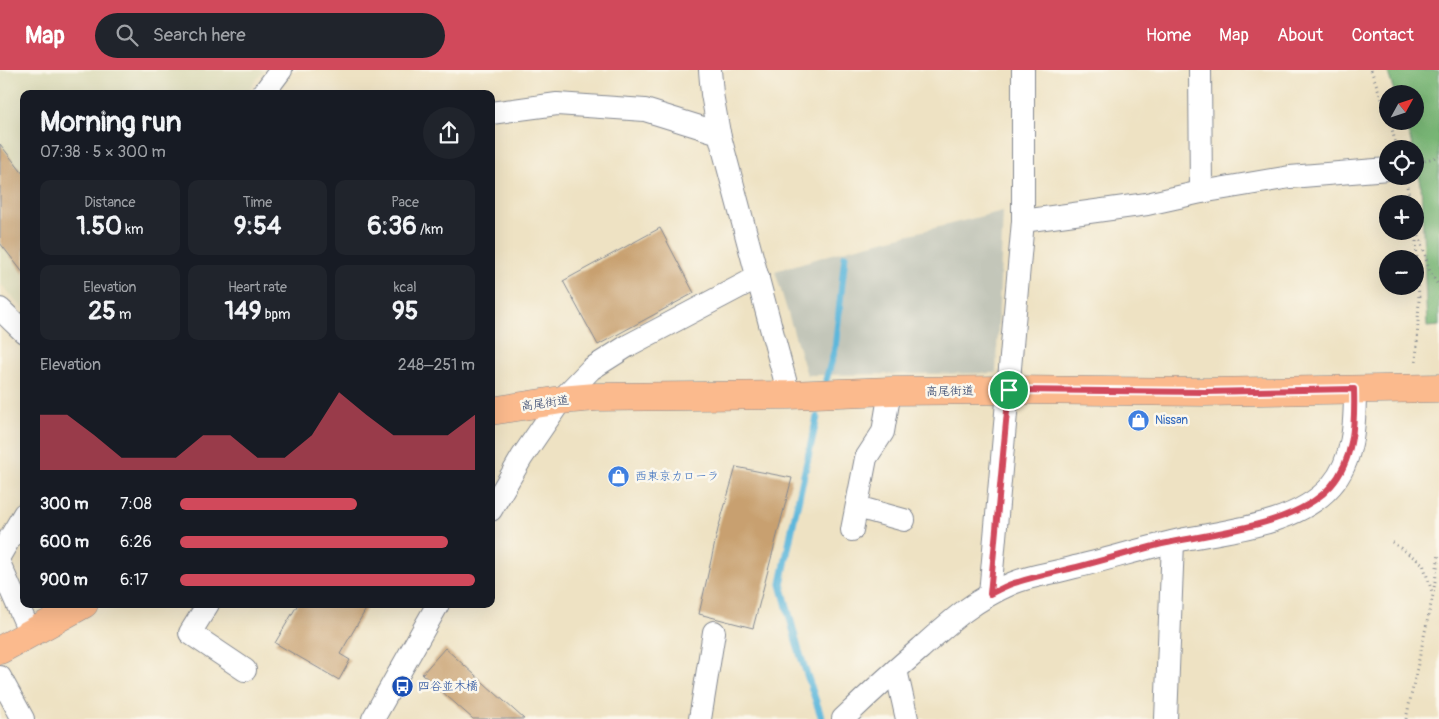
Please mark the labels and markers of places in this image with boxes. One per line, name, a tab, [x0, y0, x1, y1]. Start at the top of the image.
pin	[988, 369, 1030, 411]
shop icon: Nissan	[1127, 408, 1151, 432]
place label: Nissan	[1155, 413, 1188, 428]
shop icon: 西東京カローラ	[607, 464, 631, 488]
place label: 西東京カローラ	[635, 469, 719, 484]
bus stop icon: 四谷並木橋	[390, 674, 414, 698]
place label: 四谷並木橋	[418, 679, 478, 694]

